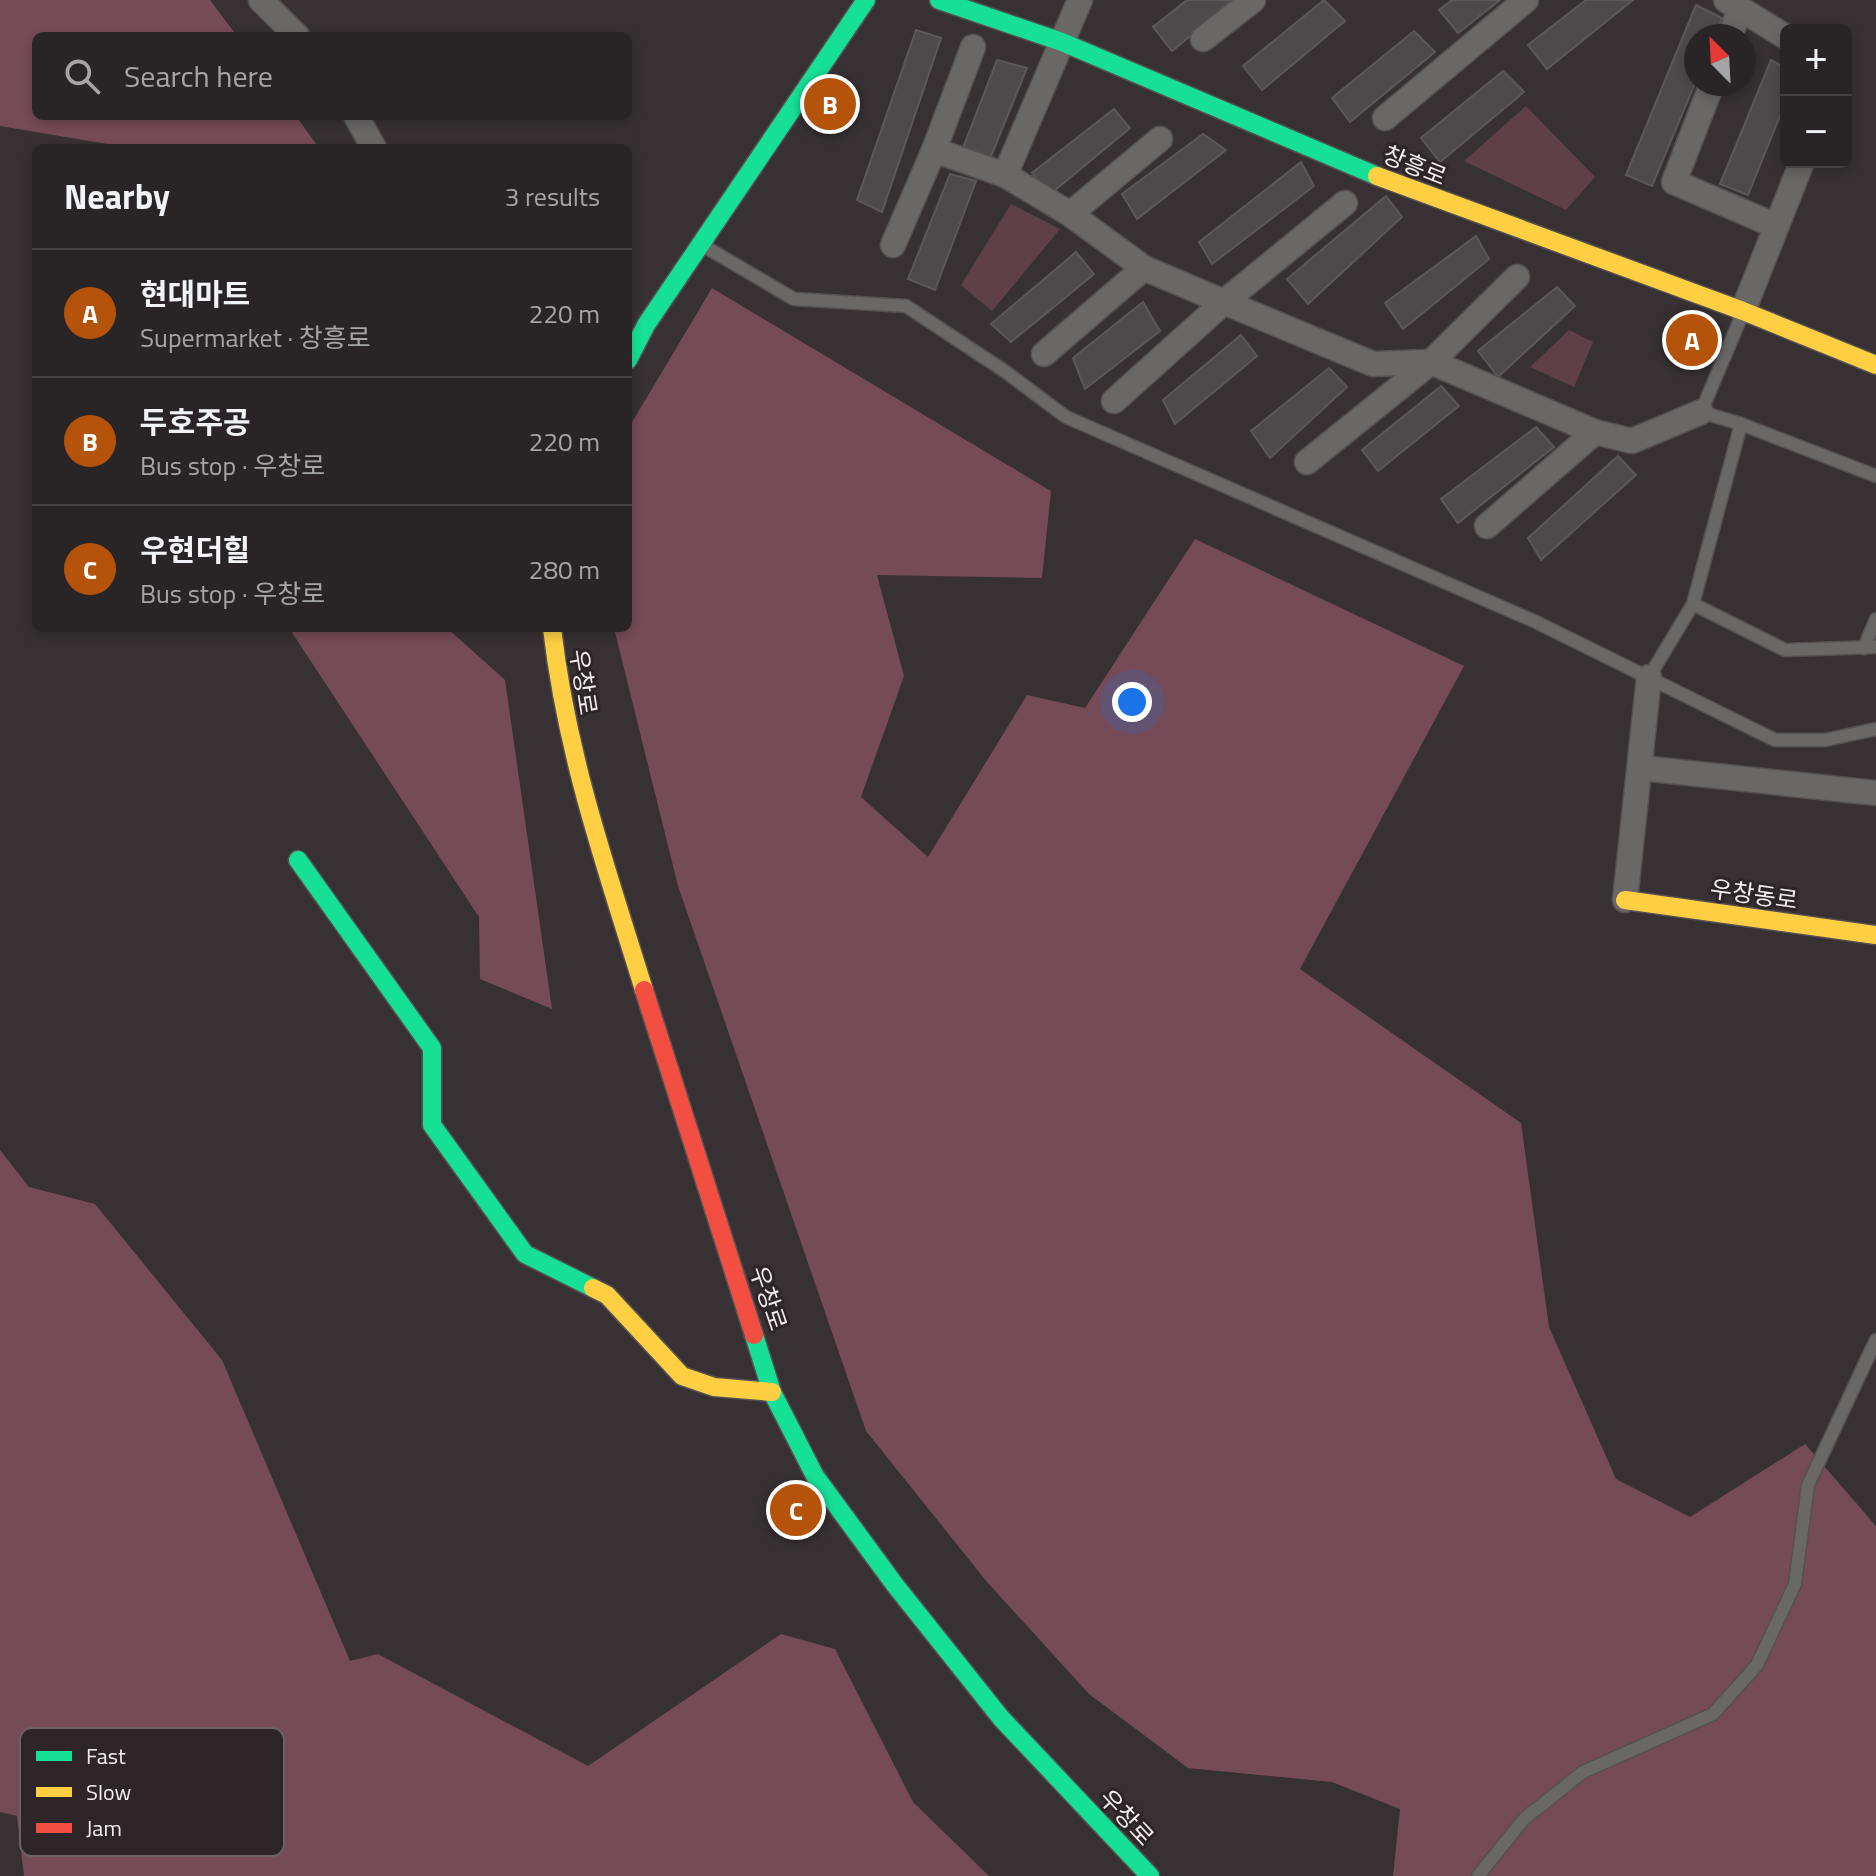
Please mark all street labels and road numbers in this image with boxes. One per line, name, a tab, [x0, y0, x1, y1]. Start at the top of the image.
street label: 창흥로	[1378, 136, 1452, 194]
street label: 우창로	[561, 646, 607, 718]
street label: 우창동로	[1708, 870, 1800, 918]
street label: 우창로	[741, 1261, 797, 1335]
street label: 우창로	[1091, 1780, 1163, 1854]

